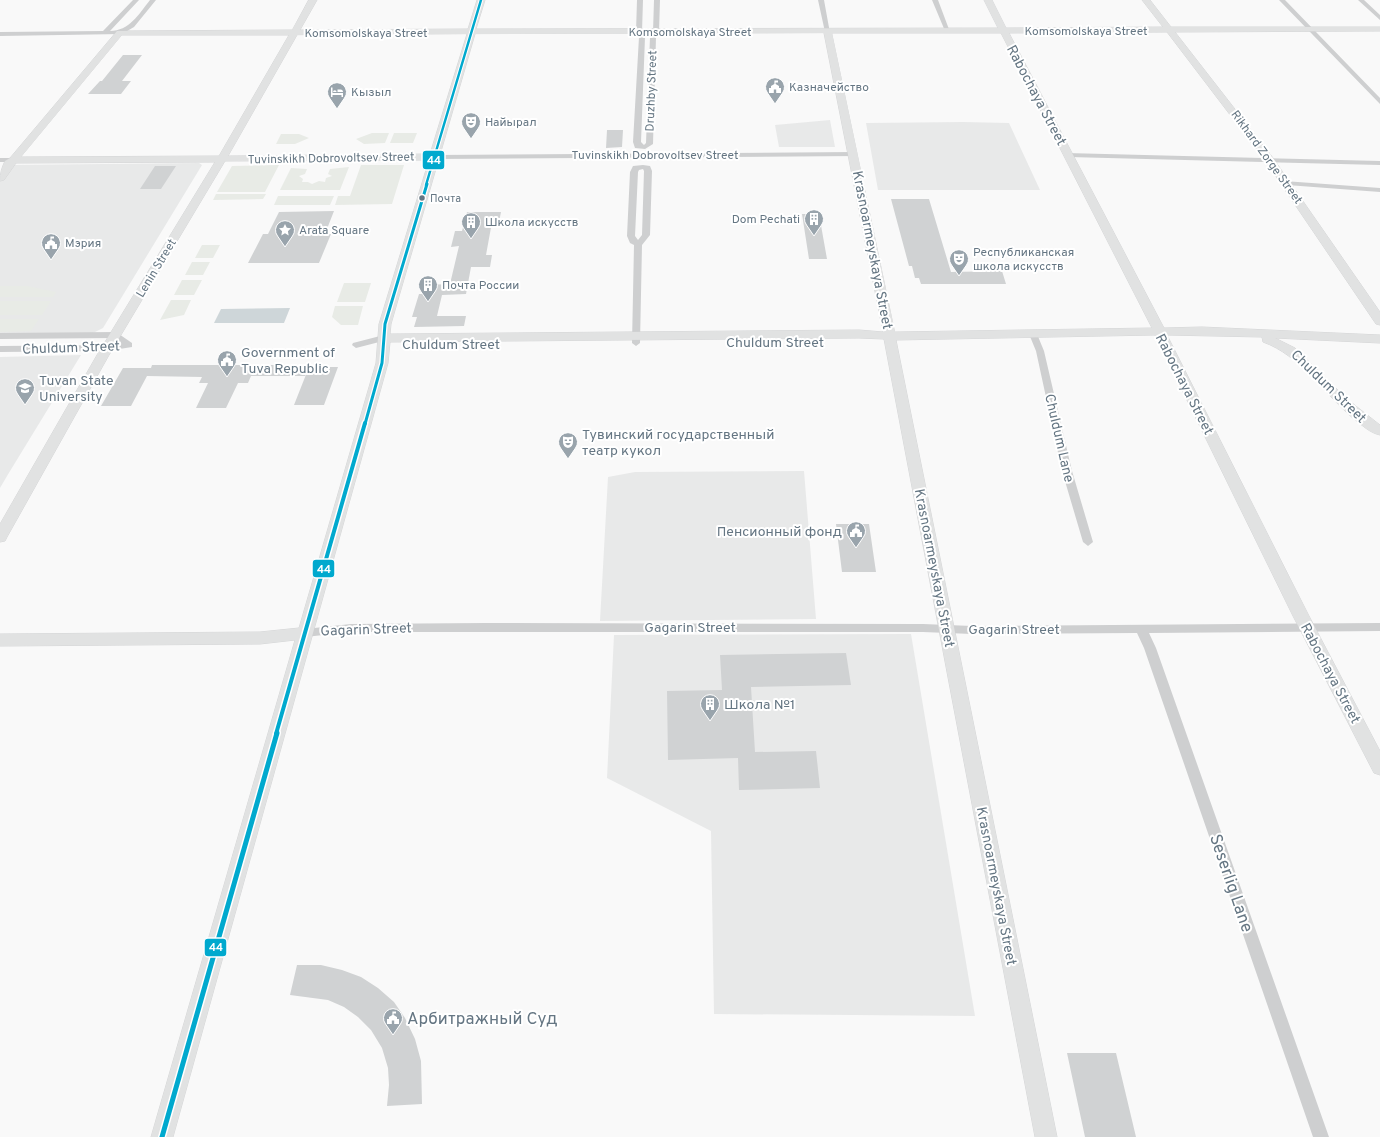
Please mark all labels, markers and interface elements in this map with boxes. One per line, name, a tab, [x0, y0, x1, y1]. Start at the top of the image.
street label: Komsomolskaya Street	[1024, 24, 1148, 40]
street label: Komsomolskaya Street	[628, 25, 752, 41]
street label: Komsomolskaya Street	[304, 26, 428, 42]
street label: Rabochaya Street	[1002, 43, 1069, 149]
street label: Druzhby Street	[643, 50, 661, 132]
public building icon: Казначейство	[764, 76, 786, 104]
place label: Казначейство	[789, 80, 869, 96]
hotel icon: Кызыл	[326, 81, 348, 109]
place label: Кызыл	[351, 85, 391, 101]
street label: Rikhard Zorge Street	[1227, 107, 1306, 208]
theatre icon: Найырал	[460, 111, 482, 139]
place label: Найырал	[485, 115, 537, 131]
street label: Tuvinskikh Dobrovoltsev Street	[572, 148, 738, 164]
street label: Tuvinskikh Dobrovoltsev Street	[247, 150, 415, 168]
line badge: 44	[422, 150, 445, 170]
text: 44	[427, 154, 441, 168]
street label: Krasnoarmeyskaya Street	[848, 170, 895, 331]
place label: Почта	[430, 192, 461, 206]
marker: Почта	[417, 193, 427, 203]
building icon: Dom Pechati	[803, 208, 825, 236]
building icon: Школа искусств	[460, 211, 482, 239]
place label: Dom Pechati	[732, 212, 800, 228]
place label: Школа искусств	[485, 215, 578, 231]
place icon: Arata Square	[274, 219, 296, 247]
place label: Arata Square	[299, 223, 369, 239]
public building icon: Мэрия	[40, 232, 62, 260]
place label: Мэрия	[65, 236, 101, 252]
street label: Lenin Street	[133, 236, 181, 301]
place label: Республиканская школа искусств	[973, 245, 1074, 275]
theatre icon: Республиканская школа искусств	[948, 248, 970, 276]
building icon: Почта России	[417, 274, 439, 302]
place label: Почта России	[442, 278, 519, 294]
street label: Rabochaya Street	[1151, 331, 1216, 438]
street label: Chuldum Street	[726, 335, 824, 352]
street label: Chuldum Street	[402, 337, 500, 354]
street label: Chuldum Street	[22, 338, 120, 359]
place label: Government of Tuva Republic	[241, 345, 335, 378]
street label: Chuldum Street	[1287, 347, 1369, 427]
public building icon: Government of Tuva Republic	[216, 349, 238, 377]
place label: Tuvan State University	[39, 373, 113, 406]
school or university icon: Tuvan State University	[14, 377, 36, 405]
street label: Chuldum Lane	[1040, 392, 1077, 484]
place label: Тувинский государственный театр кукол	[582, 427, 774, 460]
theatre icon: Тувинский государственный театр кукол	[557, 431, 579, 459]
street label: Krasnoarmeyskaya Street	[910, 488, 957, 649]
public building icon: Пенсионный фонд	[845, 520, 867, 548]
place label: Пенсионный фонд	[717, 524, 842, 541]
line badge: 44	[312, 559, 335, 578]
text: 44	[317, 563, 331, 577]
street label: Gagarin Street	[320, 620, 412, 641]
street label: Gagarin Street	[644, 620, 736, 637]
street label: Rabochaya Street	[1296, 621, 1363, 727]
street label: Gagarin Street	[968, 622, 1060, 639]
building icon: Школа №1	[699, 693, 721, 721]
place label: Школа №1	[724, 697, 795, 714]
street label: Krasnoarmeyskaya Street	[972, 806, 1019, 967]
street label: Seserlig Lane	[1203, 832, 1257, 936]
line badge: 44	[204, 938, 227, 957]
text: 44	[209, 941, 223, 955]
public building icon: Арбитражный Суд	[382, 1007, 404, 1035]
place label: Арбитражный Суд	[407, 1009, 557, 1031]

